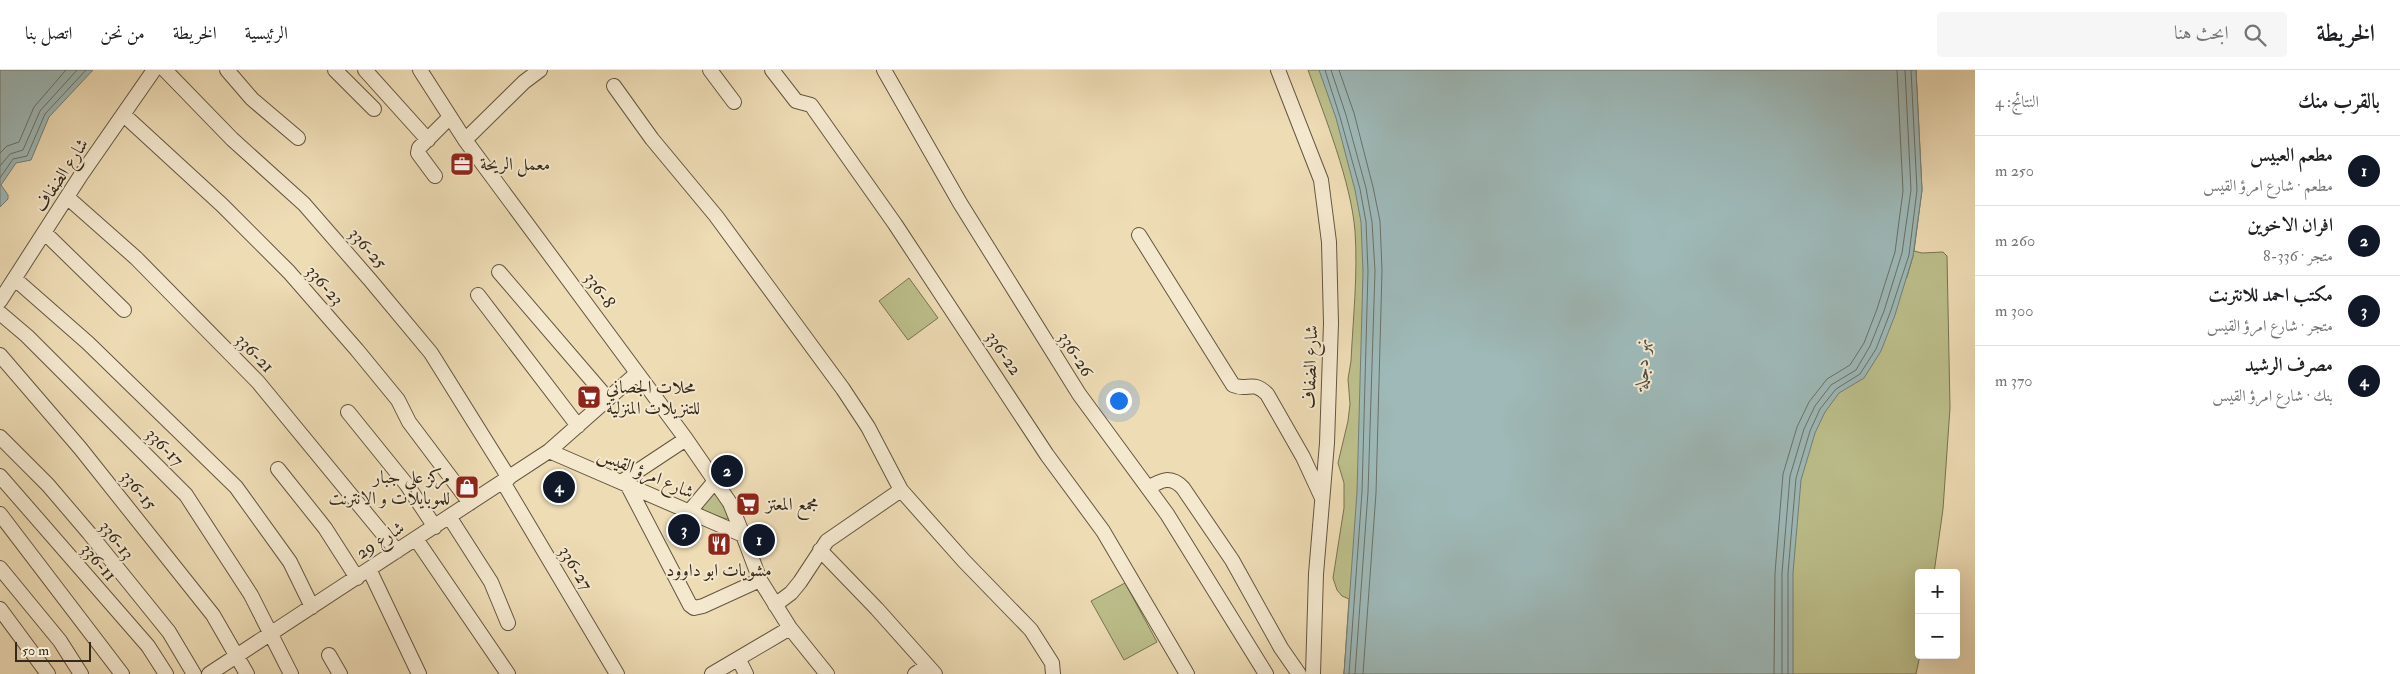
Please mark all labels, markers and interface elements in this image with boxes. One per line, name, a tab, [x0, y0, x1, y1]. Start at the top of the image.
search box	[1937, 12, 2287, 57]
text: الخريطة	[2317, 18, 2375, 49]
text: ابحث هنا	[2174, 21, 2229, 45]
icon: search	[2241, 21, 2269, 49]
text: اتصل بنا	[25, 22, 72, 45]
text: من نحن	[100, 22, 145, 45]
text: الخريطة	[173, 22, 217, 45]
text: الرئيسية	[245, 22, 288, 45]
text: بالقرب منك	[2298, 88, 2380, 115]
text: النتائج: 4	[1995, 92, 2039, 112]
street label: شارع الضفاف	[29, 134, 96, 218]
text: مطعم العبيس	[2250, 143, 2333, 167]
office icon: معمل الريحة	[449, 151, 475, 177]
place label: معمل الريحة	[480, 153, 550, 177]
text: 250 m	[1995, 161, 2034, 181]
text: 1	[2361, 161, 2367, 181]
text: مطعم · شارع امرؤ القيس	[2203, 176, 2333, 196]
text: افران الاخوين	[2247, 213, 2333, 237]
street label: 336-25	[343, 223, 392, 274]
text: 260 m	[1995, 231, 2035, 251]
text: 2	[2360, 231, 2368, 251]
text: متجر · 336-8	[2263, 246, 2333, 266]
street label: 336-23	[301, 260, 349, 310]
street label: 336-8	[579, 268, 620, 313]
text: مكتب احمد للانترنت	[2209, 283, 2333, 307]
text: 300 m	[1995, 301, 2033, 321]
text: 3	[2361, 301, 2367, 321]
text: متجر · شارع امرؤ القيس	[2207, 316, 2333, 336]
street label: شارع الضفاف	[1298, 325, 1326, 409]
street label: 336-22	[980, 327, 1027, 380]
street label: 336-26	[1053, 328, 1099, 382]
street label: 336-21	[230, 329, 279, 378]
water label: نهر دجلة	[1630, 338, 1655, 393]
text: مصرف الرشيد	[2245, 353, 2333, 377]
text: 370 m	[1995, 371, 2032, 391]
text: 4	[2360, 371, 2368, 391]
place label: محلات الجصاني للتنزيلات المنزلية	[606, 376, 700, 420]
supermarket icon: محلات الجصاني للتنزيلات المنزلية	[576, 384, 602, 410]
text: بنك · شارع امرؤ القيس	[2212, 386, 2333, 406]
your location	[1106, 388, 1132, 414]
street label: 336-17	[141, 423, 189, 472]
street label: شارع امرؤ القيس	[593, 443, 697, 507]
pin: 2	[711, 452, 743, 490]
street label: 336-15	[116, 466, 162, 515]
place label: مركز علي جبار للموبايلات و الانترنت	[328, 466, 450, 510]
pin: 4	[543, 468, 575, 506]
shop icon: مركز علي جبار للموبايلات و الانترنت	[454, 474, 480, 500]
supermarket icon: مجمع المعتز	[735, 491, 761, 517]
place label: مجمع المعتز	[764, 493, 819, 520]
pin: 3	[668, 511, 700, 549]
street label: 336-13	[94, 516, 139, 565]
street label: شارع 29	[352, 516, 411, 567]
pin: 1	[743, 521, 775, 559]
restaurant icon: مشويات ابو داوود	[706, 531, 732, 557]
street label: 336-11	[76, 538, 122, 586]
street label: 336-27	[553, 542, 598, 595]
place label: مشويات ابو داوود	[666, 559, 772, 582]
map controls	[1915, 569, 1960, 659]
button: +	[1915, 569, 1960, 614]
button: −	[1915, 614, 1960, 659]
scale bar	[15, 639, 91, 662]
text: 50 m	[22, 642, 49, 659]

